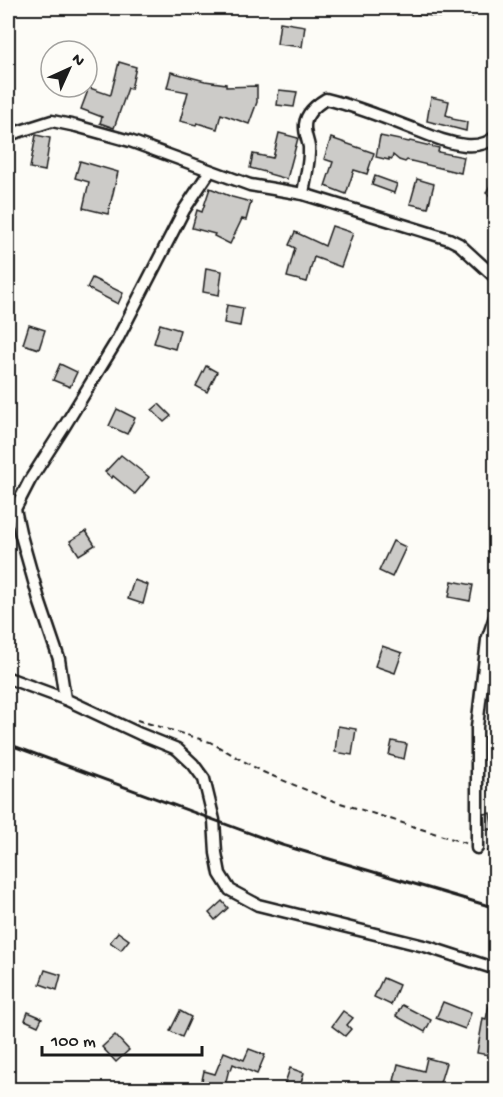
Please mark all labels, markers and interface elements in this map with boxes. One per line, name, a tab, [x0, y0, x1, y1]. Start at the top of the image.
north arrow	[39, 39, 99, 99]
text: N	[67, 50, 88, 72]
scale bar	[42, 1019, 202, 1057]
text: 100 m	[50, 1032, 96, 1053]

